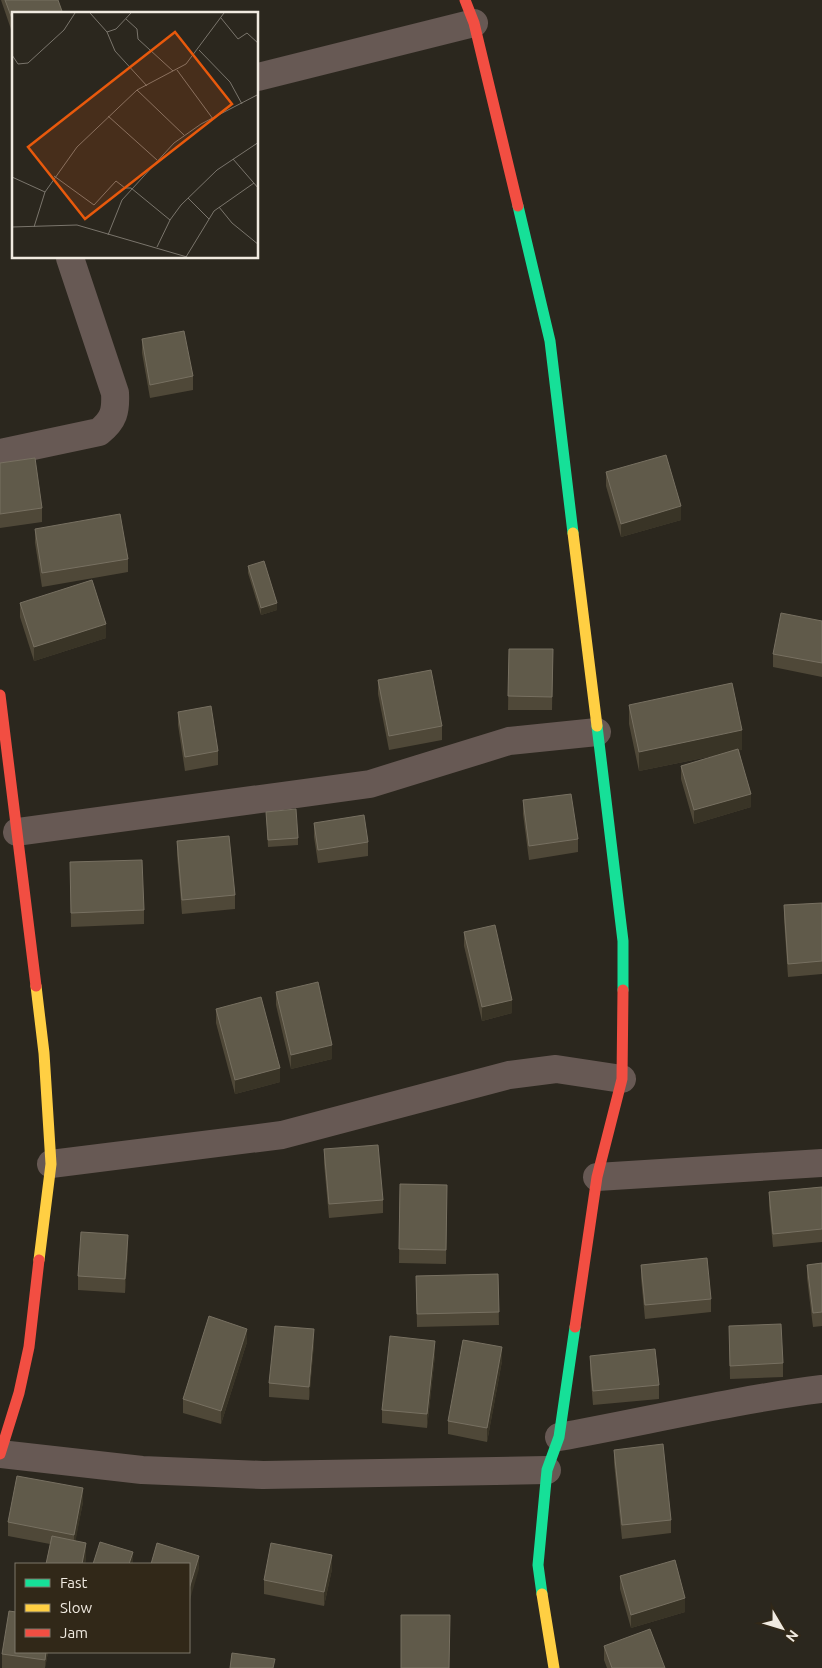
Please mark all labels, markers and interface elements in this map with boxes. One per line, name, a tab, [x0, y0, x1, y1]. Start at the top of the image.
inset map	[12, 12, 259, 259]
legend	[15, 1563, 190, 1653]
text: Fast	[60, 1574, 88, 1591]
text: Slow	[60, 1599, 93, 1616]
north arrow	[757, 1603, 807, 1653]
text: Jam	[60, 1624, 88, 1641]
text: N	[783, 1627, 802, 1645]

